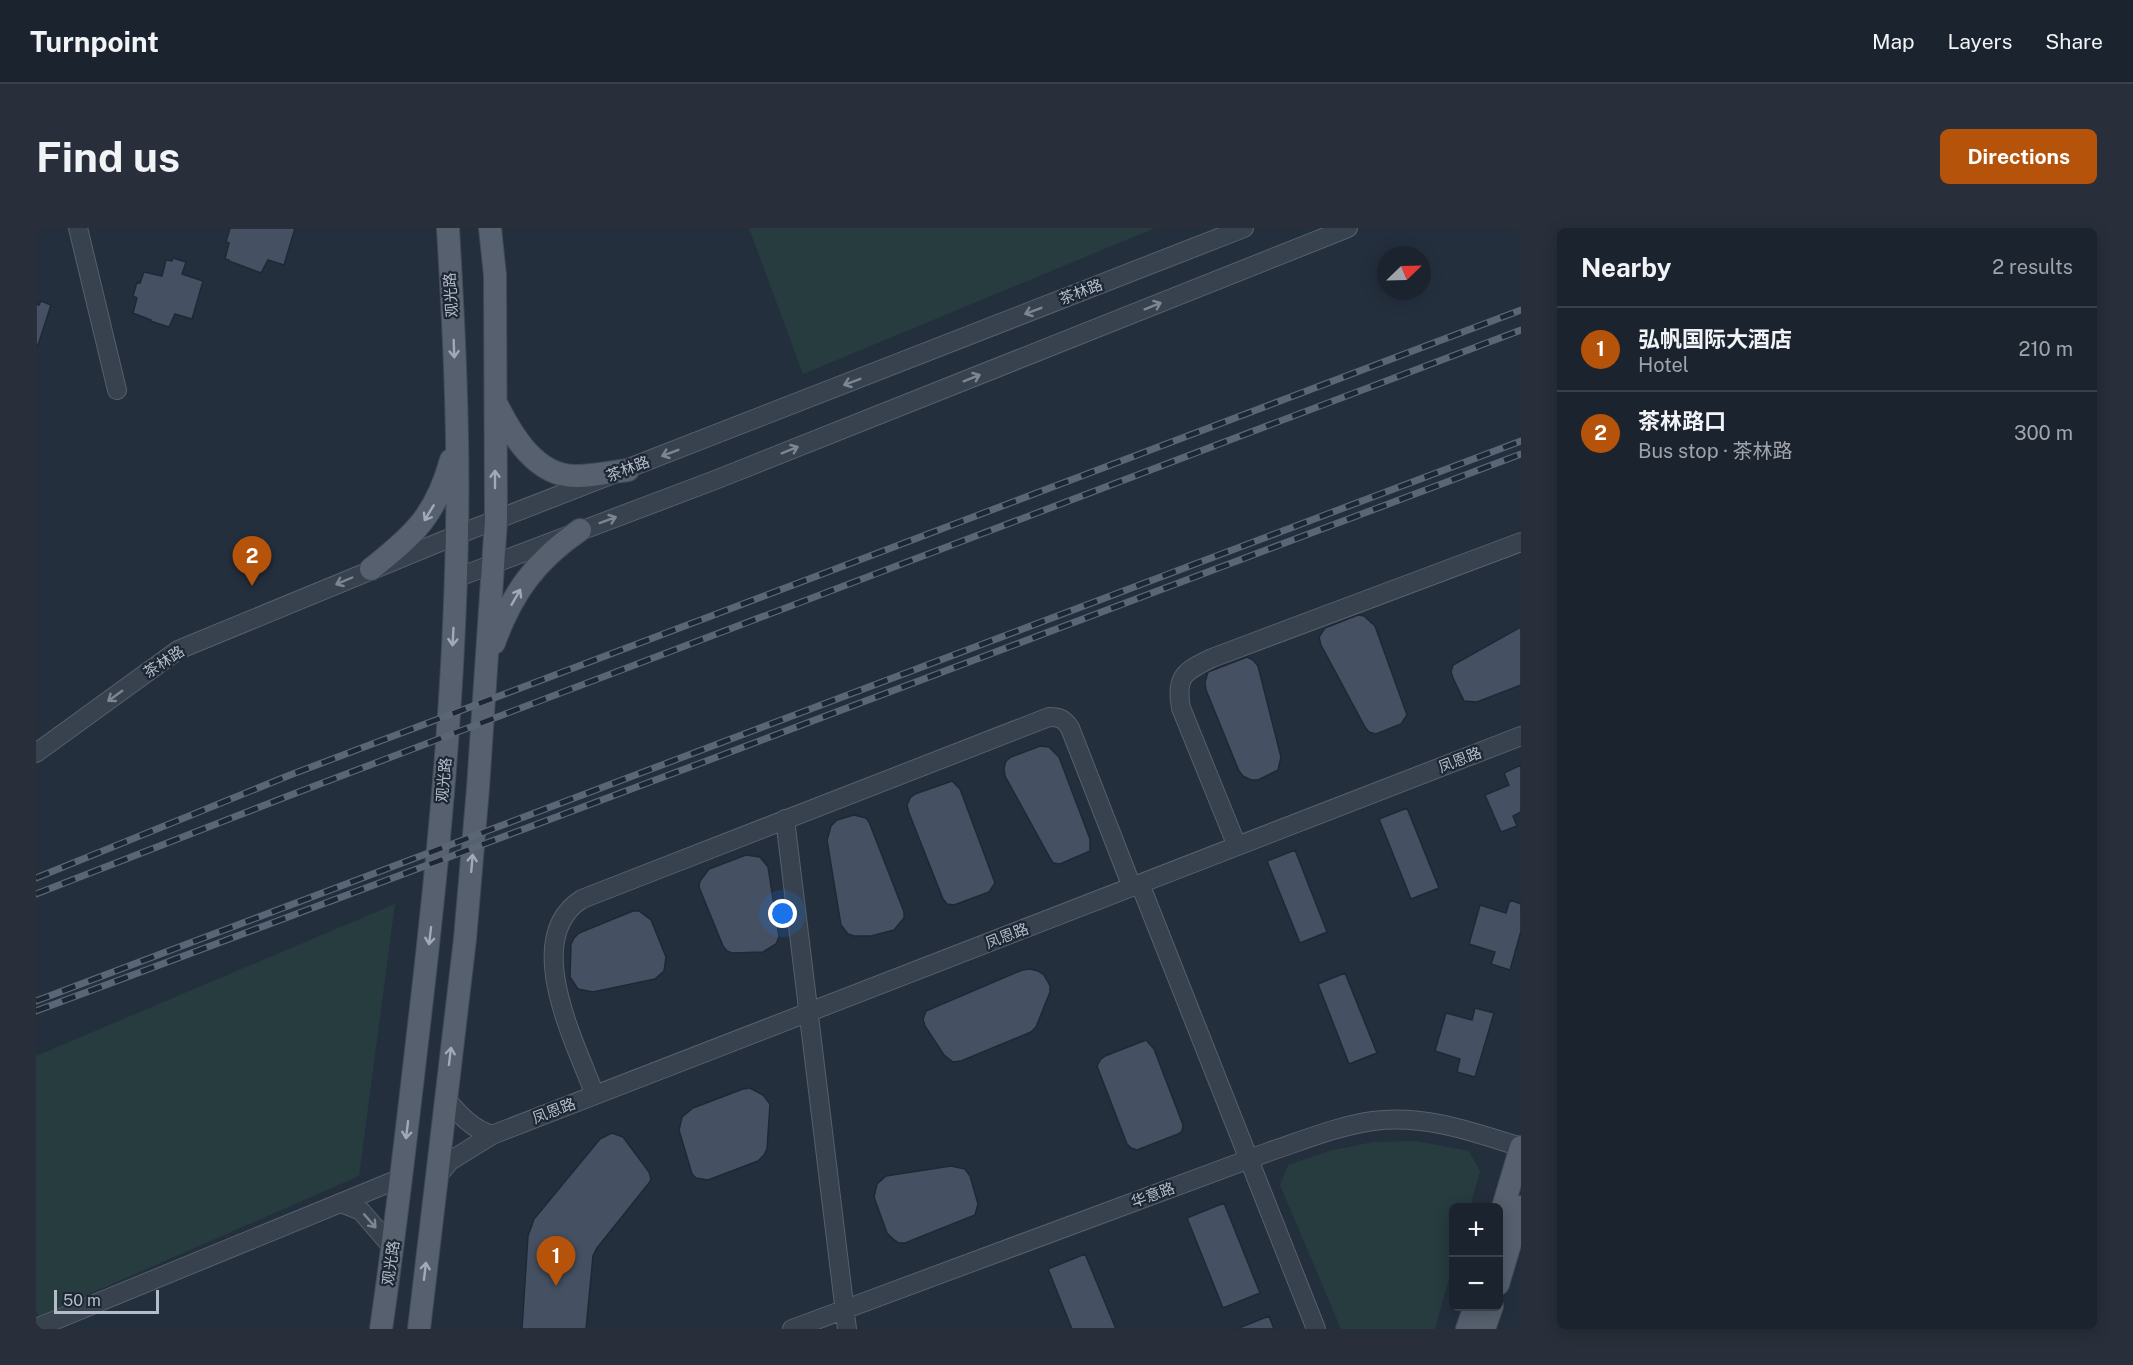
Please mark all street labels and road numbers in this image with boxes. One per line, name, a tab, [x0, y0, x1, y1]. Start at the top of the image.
street label: 观光路	[441, 272, 460, 318]
street label: 茶林路	[1057, 276, 1105, 308]
street label: 茶林路	[604, 453, 652, 485]
street label: 茶林路	[140, 642, 187, 681]
street label: 凤恩路	[1436, 744, 1484, 776]
street label: 观光路	[433, 757, 454, 803]
street label: 凤恩路	[983, 920, 1031, 952]
street label: 凤恩路	[530, 1095, 578, 1127]
street label: 华意路	[1129, 1179, 1177, 1210]
street label: 观光路	[379, 1239, 402, 1286]

